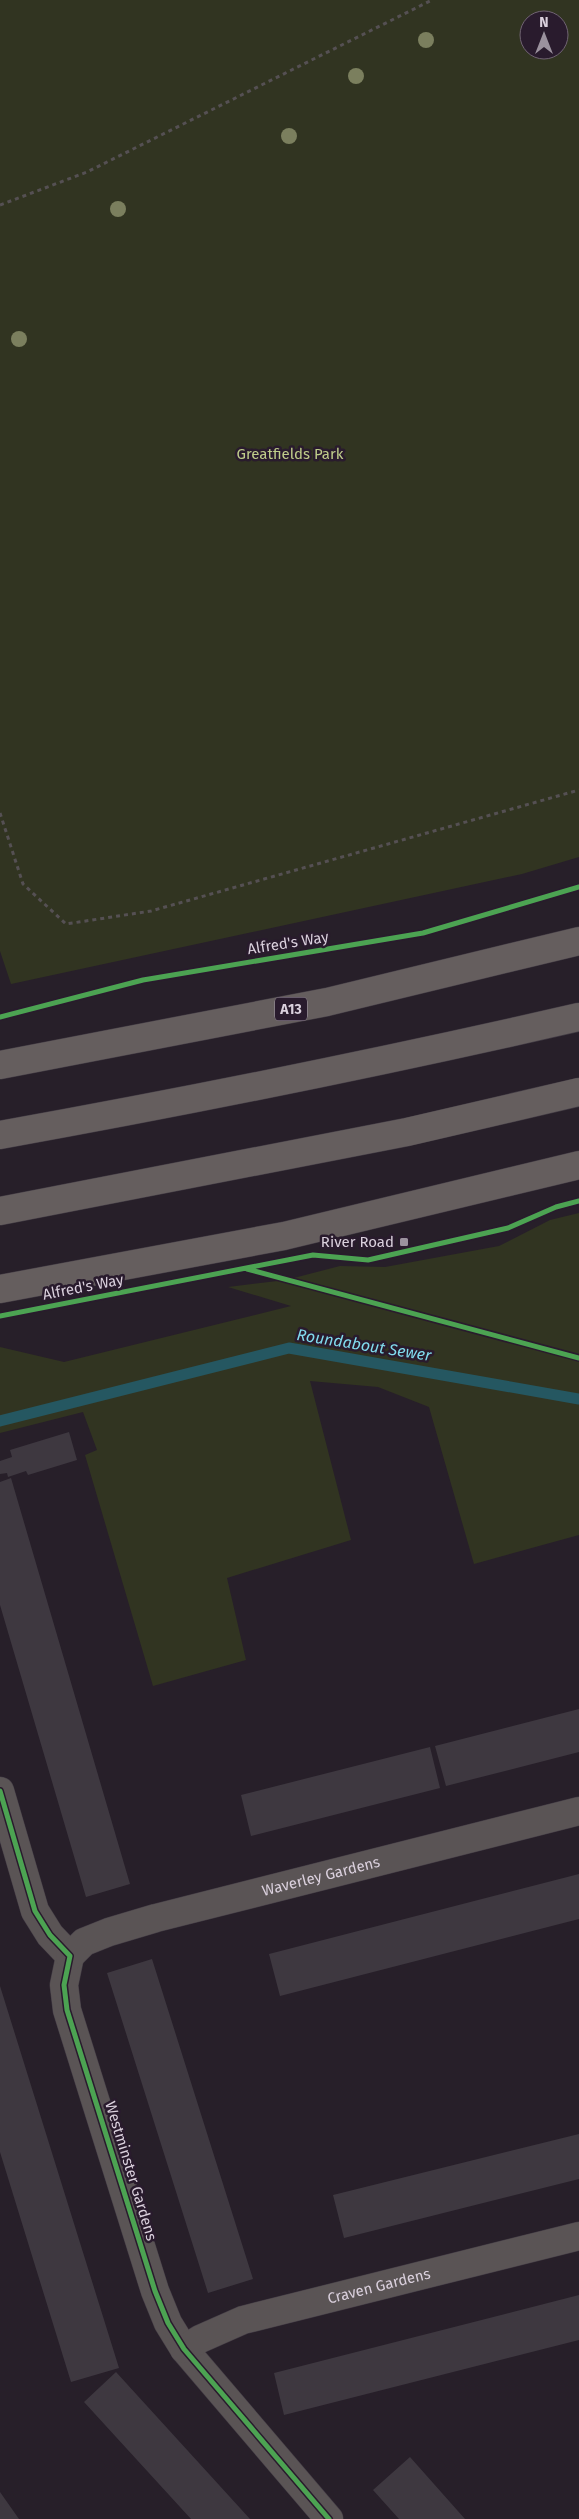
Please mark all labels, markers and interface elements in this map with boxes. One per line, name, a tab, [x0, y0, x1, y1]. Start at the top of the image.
north arrow	[519, 10, 569, 60]
text: N	[539, 14, 549, 31]
park label: Greatfields Park	[237, 445, 344, 463]
street label: Alfred's Way	[246, 928, 330, 958]
road number: A13	[275, 998, 307, 1021]
place label: River Road	[321, 1233, 394, 1251]
marker: River Road	[398, 1236, 410, 1248]
street label: Alfred's Way	[41, 1270, 126, 1304]
water label: Roundabout Sewer	[295, 1325, 433, 1365]
street label: Waverley Gardens	[260, 1853, 382, 1900]
street label: Westminster Gardens	[101, 2099, 161, 2243]
street label: Craven Gardens	[326, 2264, 432, 2308]

